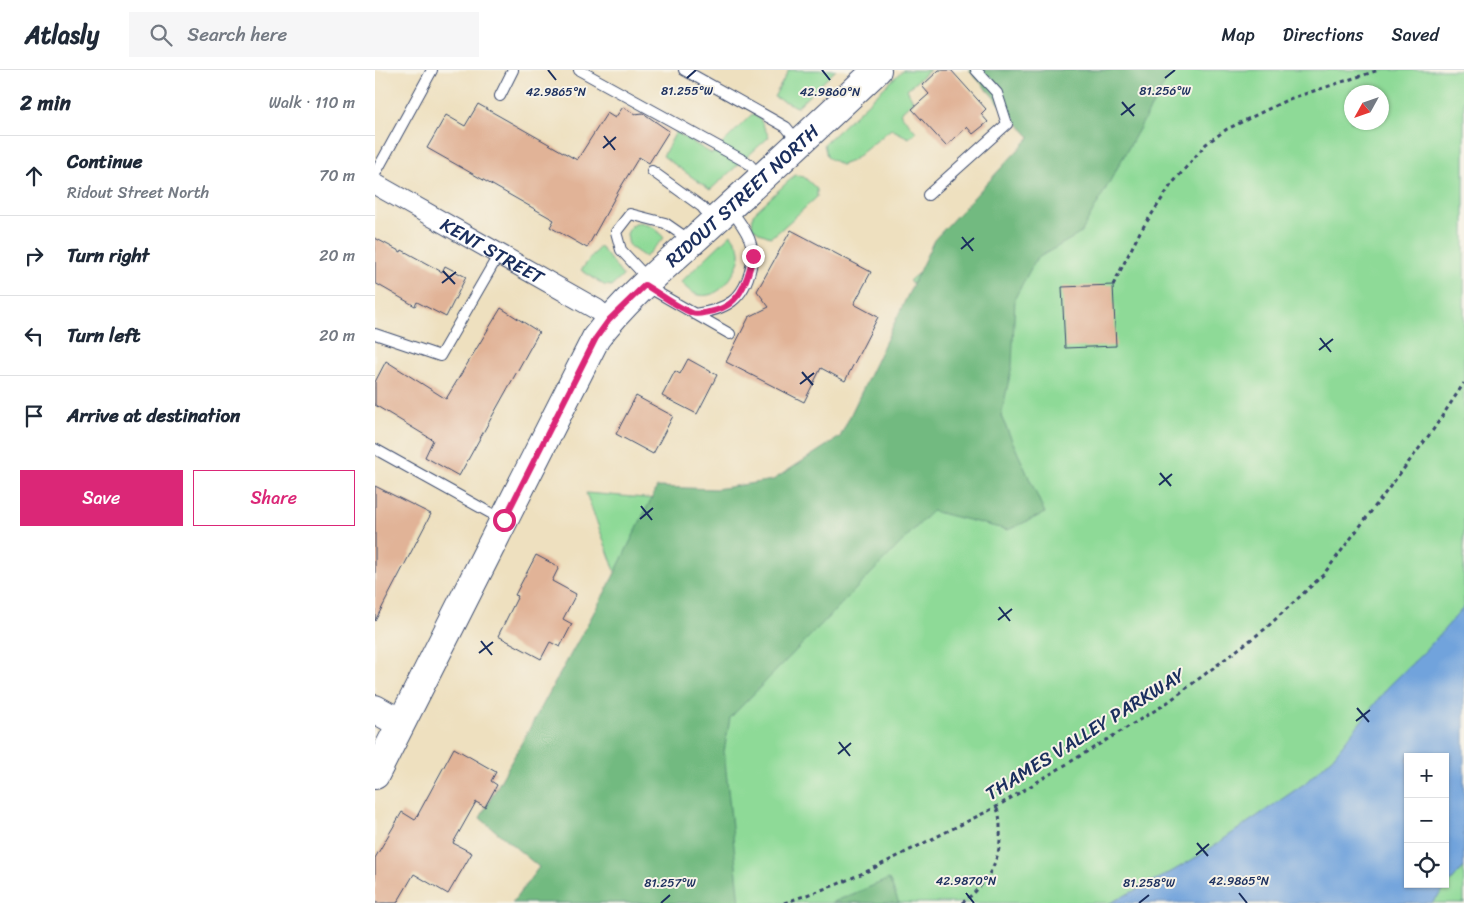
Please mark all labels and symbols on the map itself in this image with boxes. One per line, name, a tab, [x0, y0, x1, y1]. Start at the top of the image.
text: 81.255°W	[661, 80, 714, 102]
text: 81.256°W	[1139, 80, 1191, 102]
text: 42.9865°N	[526, 81, 587, 103]
text: 42.9860°N	[800, 81, 861, 103]
north arrow	[1344, 85, 1389, 130]
street label: RIDOUT STREET NORTH	[657, 115, 827, 275]
street label: KENT STREET	[434, 208, 552, 294]
route end	[742, 245, 765, 268]
route start	[493, 509, 516, 532]
street label: THAMES VALLEY PARKWAY	[978, 658, 1193, 809]
text: 42.9870°N	[936, 870, 997, 892]
text: 42.9865°N	[1209, 870, 1270, 892]
text: 81.257°W	[644, 872, 696, 894]
text: 81.258°W	[1123, 872, 1176, 894]

